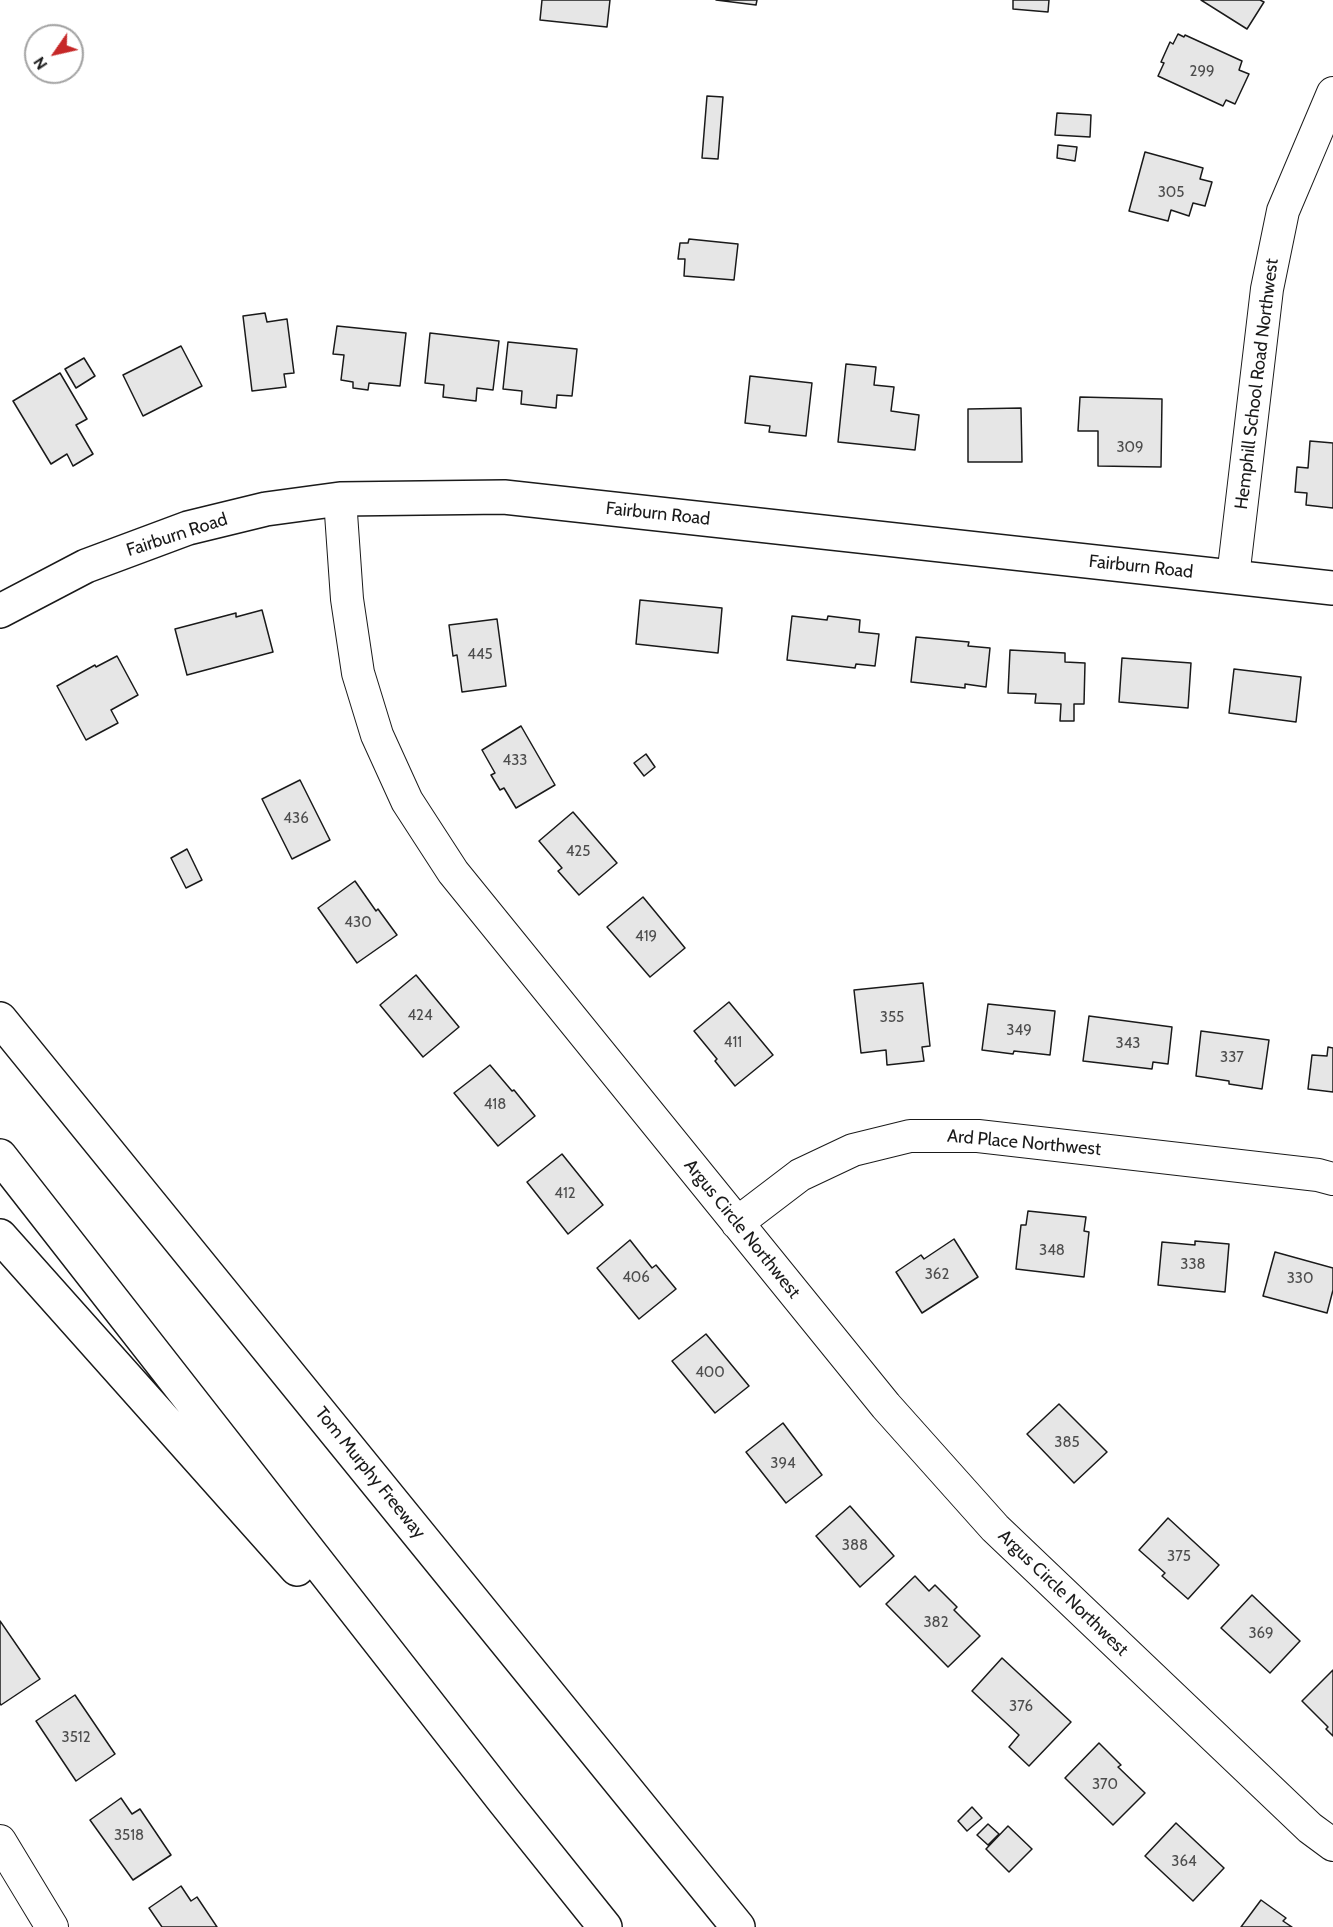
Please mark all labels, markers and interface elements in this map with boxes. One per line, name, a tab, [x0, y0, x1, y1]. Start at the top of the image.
north arrow	[24, 24, 84, 84]
text: N	[29, 53, 51, 73]
house number: 299	[1190, 63, 1214, 81]
house number: 305	[1158, 184, 1184, 202]
street label: Hemphill School Road Northwest	[1231, 257, 1283, 511]
house number: 309	[1116, 439, 1144, 457]
street label: Fairburn Road	[605, 498, 711, 530]
street label: Fairburn Road	[124, 509, 230, 561]
street label: Fairburn Road	[1088, 551, 1194, 583]
house number: 445	[467, 646, 493, 664]
house number: 433	[503, 752, 527, 770]
house number: 436	[283, 810, 309, 828]
house number: 425	[566, 843, 590, 861]
house number: 430	[344, 914, 372, 932]
house number: 419	[635, 928, 657, 946]
house number: 424	[407, 1007, 433, 1025]
house number: 355	[880, 1009, 904, 1027]
house number: 349	[1006, 1022, 1032, 1040]
house number: 411	[724, 1034, 742, 1052]
house number: 343	[1116, 1035, 1140, 1053]
house number: 337	[1220, 1049, 1244, 1067]
house number: 418	[484, 1096, 506, 1114]
street label: Ard Place Northwest	[946, 1126, 1102, 1160]
street label: Argus Circle Northwest	[679, 1155, 805, 1303]
house number: 412	[554, 1185, 576, 1203]
house number: 348	[1039, 1242, 1065, 1260]
house number: 338	[1180, 1256, 1206, 1274]
house number: 362	[925, 1266, 949, 1284]
house number: 406	[622, 1269, 650, 1287]
house number: 330	[1287, 1270, 1313, 1288]
house number: 400	[695, 1364, 725, 1382]
street label: Tom Murphy Freeway	[310, 1403, 430, 1543]
house number: 385	[1054, 1434, 1080, 1452]
house number: 394	[770, 1455, 796, 1473]
street label: Argus Circle Northwest	[993, 1525, 1133, 1661]
house number: 388	[842, 1537, 868, 1555]
house number: 375	[1167, 1548, 1191, 1566]
house number: 382	[923, 1614, 949, 1632]
house number: 369	[1248, 1625, 1274, 1643]
house number: 376	[1009, 1698, 1033, 1716]
house number: 3512	[62, 1729, 90, 1747]
house number: 370	[1092, 1776, 1118, 1794]
house number: 3518	[114, 1827, 144, 1845]
house number: 364	[1171, 1853, 1197, 1871]

